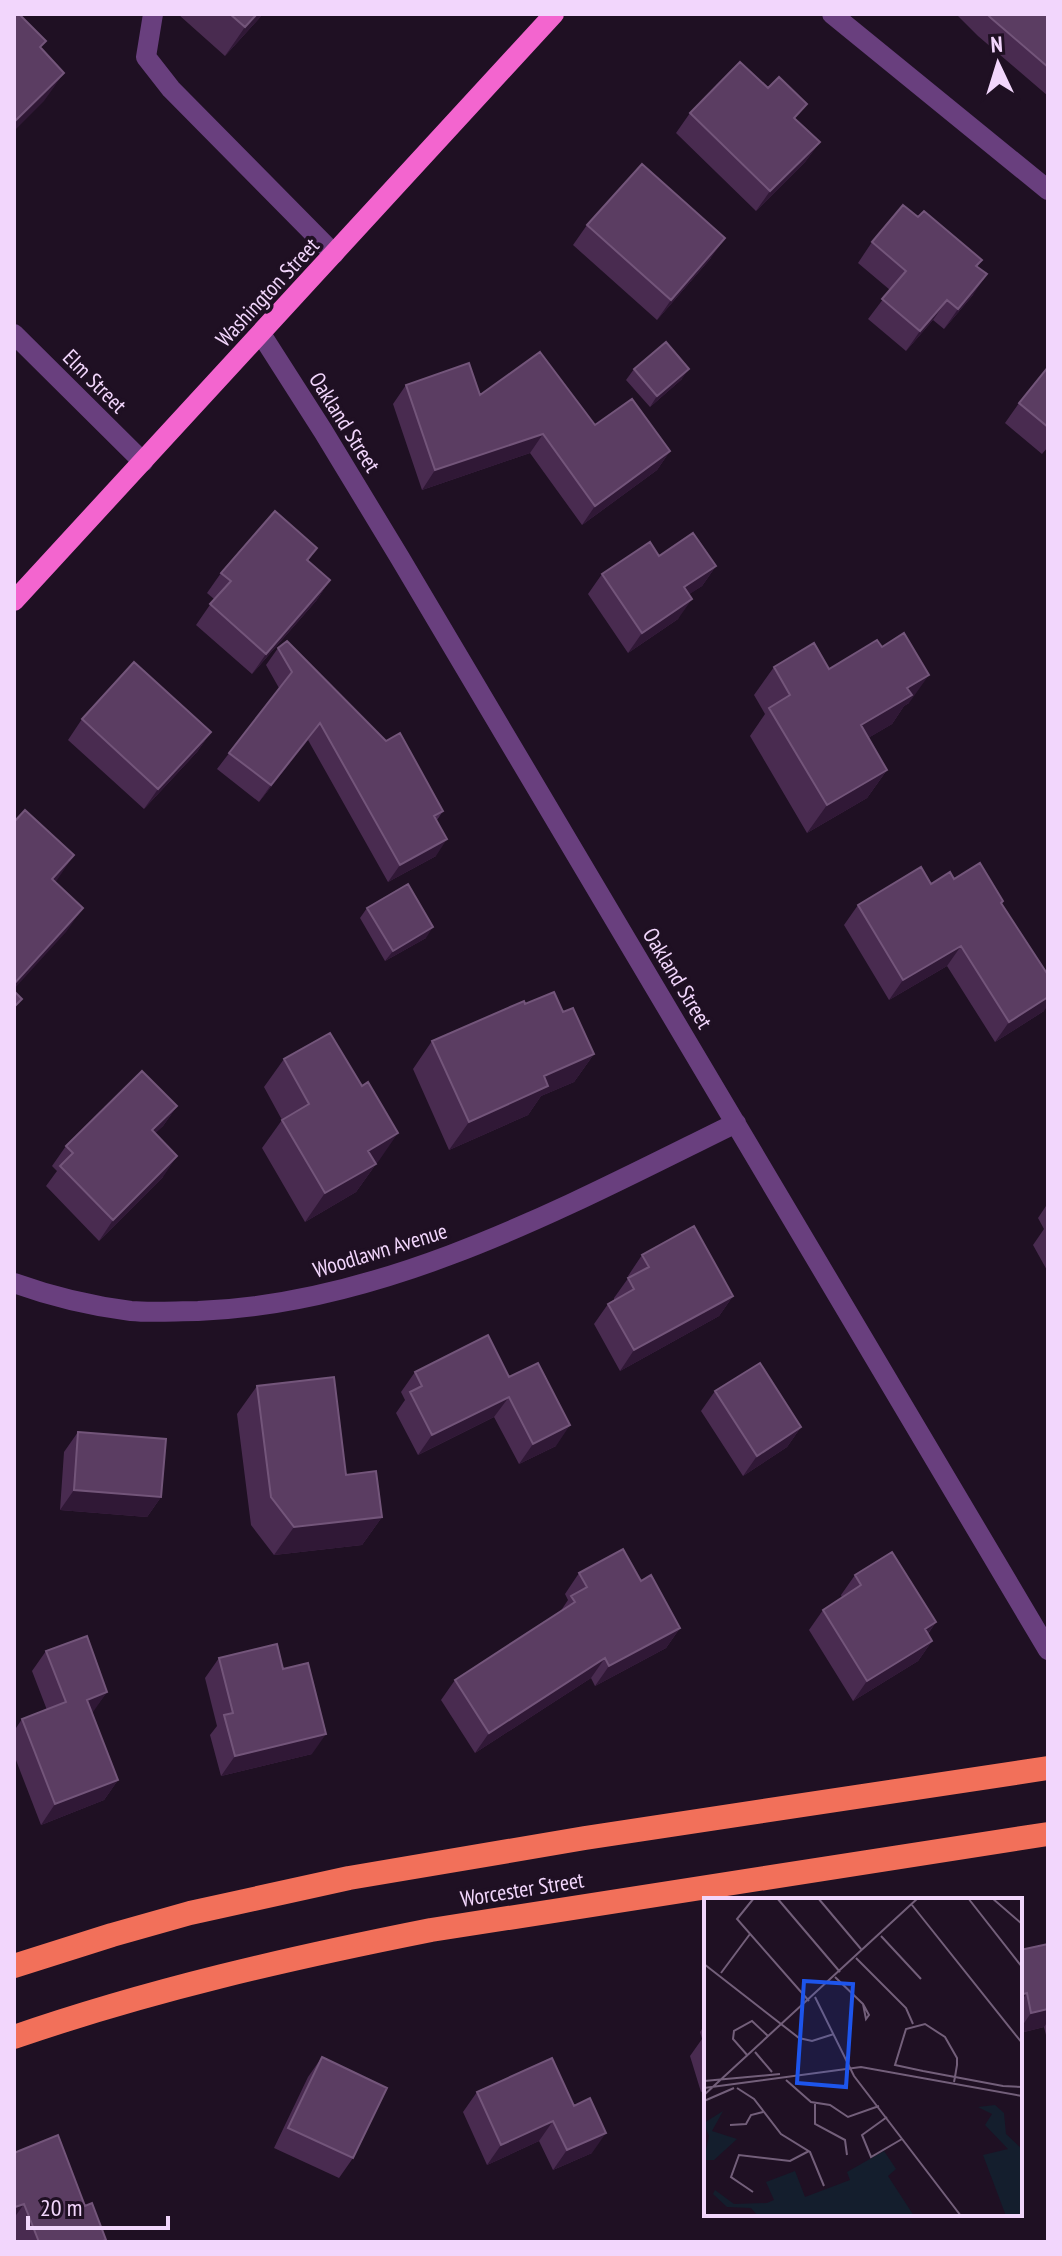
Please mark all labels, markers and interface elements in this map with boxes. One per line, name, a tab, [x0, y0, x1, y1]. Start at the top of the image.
north arrow	[958, 24, 1038, 104]
text: N	[990, 30, 1004, 58]
street label: Washington Street	[209, 232, 325, 352]
street label: Elm Street	[57, 343, 133, 419]
street label: Oakland Street	[303, 367, 387, 477]
street label: Oakland Street	[637, 922, 719, 1034]
street label: Woodlawn Avenue	[310, 1216, 450, 1284]
street label: Worcester Street	[458, 1865, 586, 1913]
inset map	[704, 1898, 1022, 2216]
scale bar	[28, 2180, 168, 2230]
text: 20 m	[40, 2192, 82, 2223]

